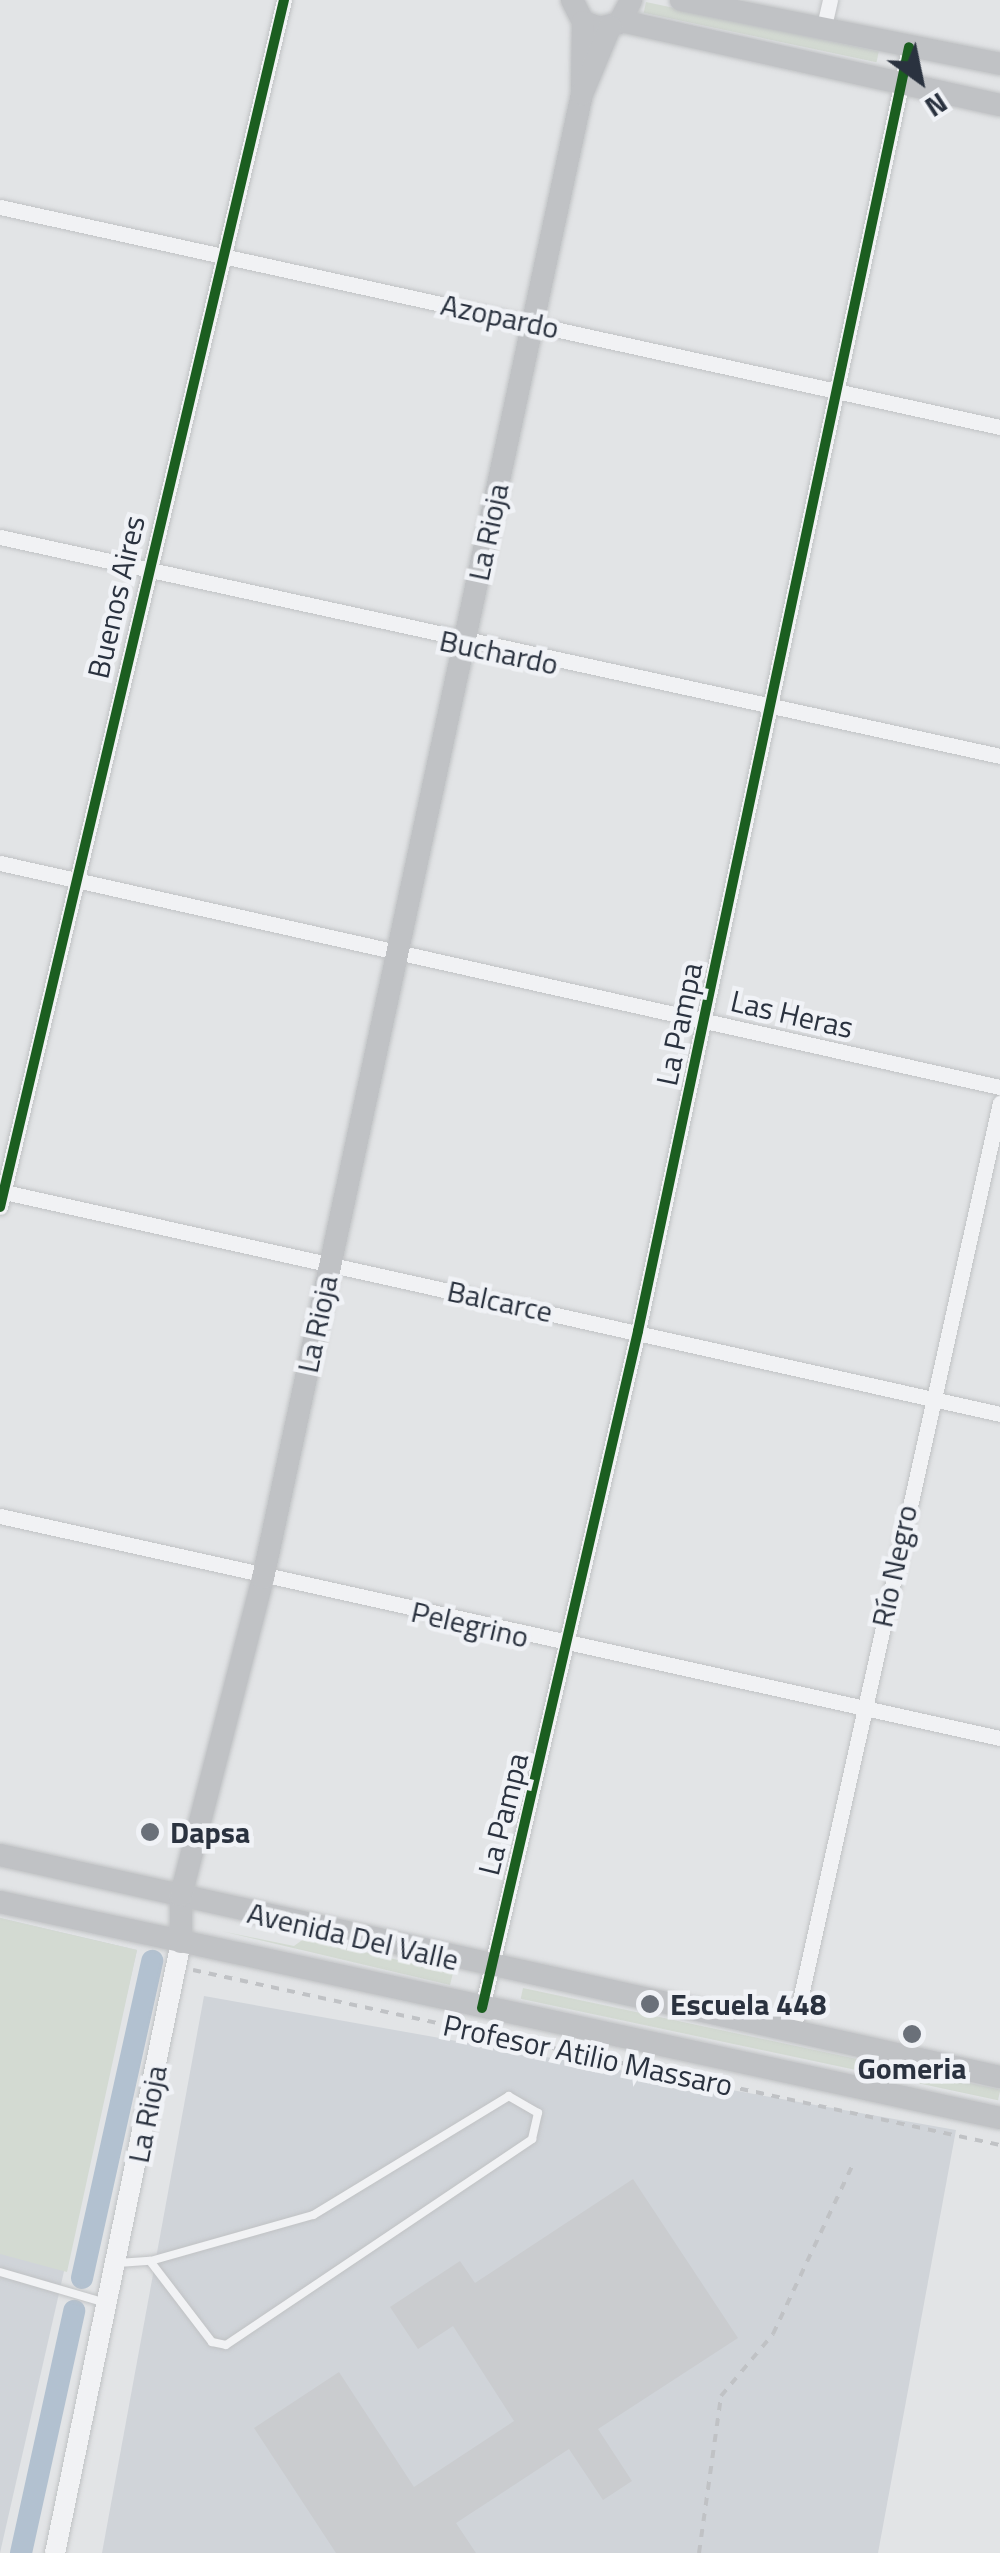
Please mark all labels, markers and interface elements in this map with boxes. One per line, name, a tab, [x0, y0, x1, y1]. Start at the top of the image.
north arrow	[870, 30, 970, 130]
text: N	[917, 82, 956, 129]
street label: Azopardo	[438, 286, 562, 346]
street label: La Rioja	[460, 480, 516, 584]
street label: Buenos Aires	[80, 512, 152, 682]
street label: Buchardo	[436, 622, 562, 682]
street label: La Pampa	[648, 959, 710, 1089]
street label: Las Heras	[727, 982, 857, 1046]
street label: La Rioja	[289, 1272, 345, 1376]
street label: Balcarce	[444, 1272, 556, 1330]
street label: Río Negro	[863, 1502, 925, 1630]
street label: Pelegrino	[408, 1593, 532, 1655]
street label: La Pampa	[470, 1749, 536, 1879]
place label: Dapsa	[170, 1814, 250, 1850]
marker: Dapsa	[139, 1821, 161, 1843]
street label: Avenida Del Valle	[244, 1894, 462, 1978]
place label: Escuela 448	[670, 1986, 826, 2022]
marker: Escuela 448	[639, 1993, 661, 2015]
street label: Profesor Atilio Massaro	[440, 2007, 736, 2103]
marker: Gomeria	[901, 2023, 923, 2045]
place label: Gomeria	[858, 2050, 966, 2086]
street label: La Rioja	[120, 2062, 174, 2166]

